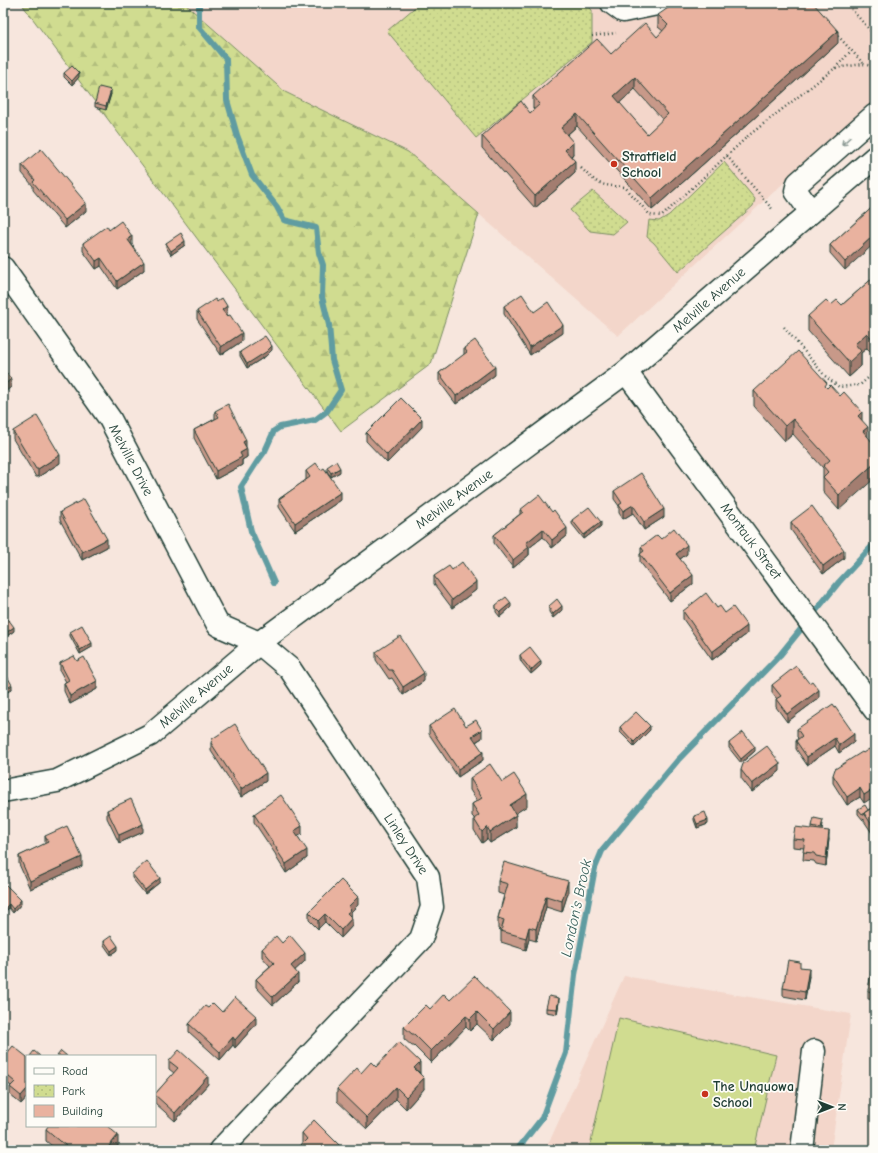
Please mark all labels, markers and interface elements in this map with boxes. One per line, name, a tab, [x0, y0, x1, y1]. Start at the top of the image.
one-way arrow	[841, 136, 851, 145]
place label: Stratfield School	[622, 148, 677, 181]
marker: Stratfield School	[609, 159, 619, 169]
street label: Melville Avenue	[669, 264, 749, 336]
street label: Melville Drive	[105, 421, 157, 499]
street label: Melville Avenue	[412, 465, 496, 533]
street label: Montauk Street	[717, 499, 786, 583]
street label: Melville Avenue	[156, 660, 236, 732]
street label: Linley Drive	[380, 810, 432, 878]
water label: London's Brook	[557, 857, 595, 959]
legend	[26, 1055, 156, 1127]
text: Road	[62, 1064, 88, 1078]
place label: The Unquowa School	[713, 1078, 794, 1111]
text: Park	[62, 1084, 85, 1098]
north arrow	[812, 1087, 852, 1127]
marker: The Unquowa School	[700, 1089, 710, 1099]
text: N	[835, 1103, 848, 1111]
text: Building	[62, 1104, 103, 1118]

